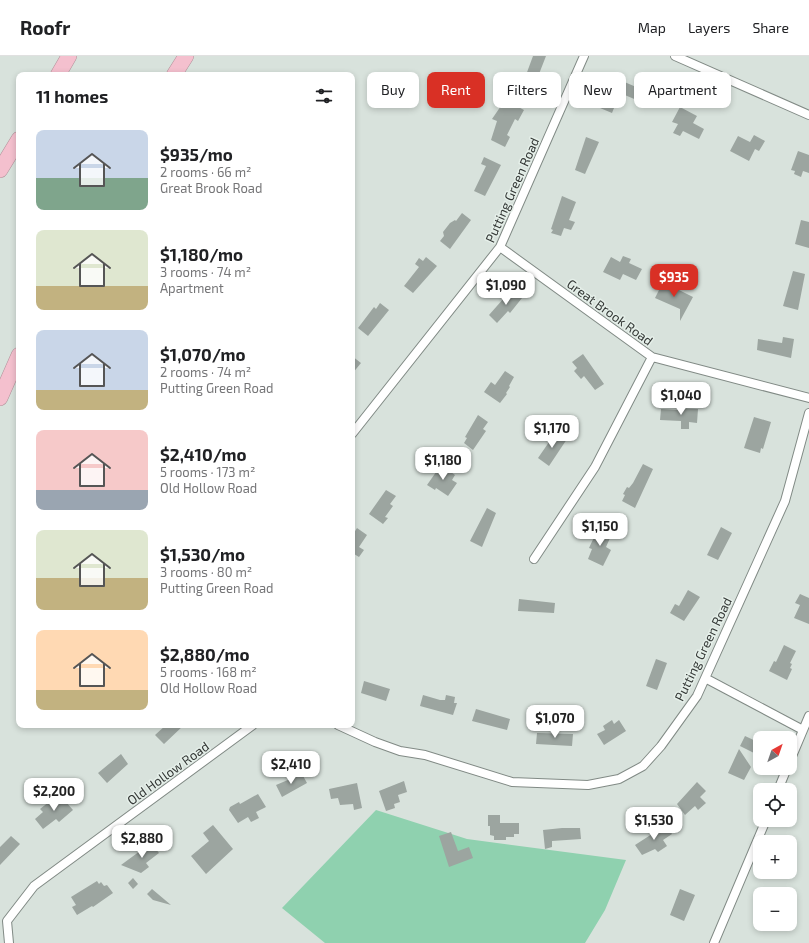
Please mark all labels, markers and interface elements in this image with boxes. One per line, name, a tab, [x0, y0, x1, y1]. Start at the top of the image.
text: Roofr	[20, 16, 70, 39]
text: Map	[638, 19, 666, 36]
text: Layers	[688, 19, 730, 36]
text: Share	[752, 19, 789, 36]
chip: Buy	[367, 72, 419, 108]
chip: Rent	[427, 72, 485, 108]
chip: Filters	[493, 72, 561, 108]
chip: New	[569, 72, 626, 108]
chip: Apartment	[634, 72, 731, 108]
icon: filters	[313, 85, 335, 107]
text: 11 homes	[36, 86, 108, 106]
street label: Putting Green Road	[482, 135, 542, 245]
text: $935/mo	[160, 144, 233, 164]
icon: home	[68, 146, 116, 194]
text: 2 rooms · 66 m²	[160, 164, 251, 180]
text: Great Brook Road	[160, 180, 262, 196]
text: $1,180/mo	[160, 244, 243, 264]
icon: home	[68, 246, 116, 294]
text: 3 rooms · 74 m²	[160, 264, 251, 280]
pin: $935	[650, 264, 698, 298]
text: $935	[659, 269, 689, 285]
pin: $1,090	[473, 272, 539, 306]
street label: Great Brook Road	[564, 275, 656, 349]
text: $1,090	[486, 277, 526, 293]
text: Apartment	[160, 280, 224, 296]
text: $1,070/mo	[160, 344, 246, 364]
icon: home	[68, 346, 116, 394]
text: 2 rooms · 74 m²	[160, 364, 251, 380]
text: Putting Green Road	[160, 380, 273, 396]
pin: $1,040	[648, 382, 714, 416]
text: $1,040	[661, 387, 702, 403]
pin: $1,170	[519, 415, 585, 449]
text: $1,170	[534, 420, 570, 436]
text: $2,410/mo	[160, 444, 247, 464]
icon: home	[68, 446, 116, 494]
pin: $1,180	[410, 447, 476, 481]
text: $1,180	[424, 452, 462, 468]
text: 5 rooms · 173 m²	[160, 464, 255, 480]
text: Old Hollow Road	[160, 480, 257, 496]
pin: $1,150	[567, 513, 633, 547]
text: $1,150	[582, 518, 618, 534]
text: $1,530/mo	[160, 544, 245, 564]
icon: home	[68, 546, 116, 594]
text: 3 rooms · 80 m²	[160, 564, 252, 580]
text: Putting Green Road	[160, 580, 273, 596]
street label: Putting Green Road	[671, 594, 735, 704]
text: $2,880/mo	[160, 644, 250, 664]
icon: home	[68, 646, 116, 694]
text: 5 rooms · 168 m²	[160, 664, 257, 680]
text: Old Hollow Road	[160, 680, 257, 696]
pin: $1,070	[522, 705, 588, 739]
text: $1,070	[535, 710, 575, 726]
north arrow	[753, 731, 797, 775]
map controls	[753, 731, 797, 931]
street label: Old Hollow Road	[124, 738, 212, 808]
pin: $2,410	[258, 751, 324, 785]
text: $2,410	[271, 756, 311, 772]
pin: $2,200	[21, 778, 87, 812]
text: $2,200	[33, 783, 75, 799]
button: locate	[753, 783, 797, 827]
pin: $1,530	[621, 807, 687, 841]
text: $1,530	[634, 812, 674, 828]
pin: $2,880	[109, 825, 175, 859]
text: $2,880	[121, 830, 163, 846]
button: +	[753, 835, 797, 879]
button: −	[753, 887, 797, 931]

